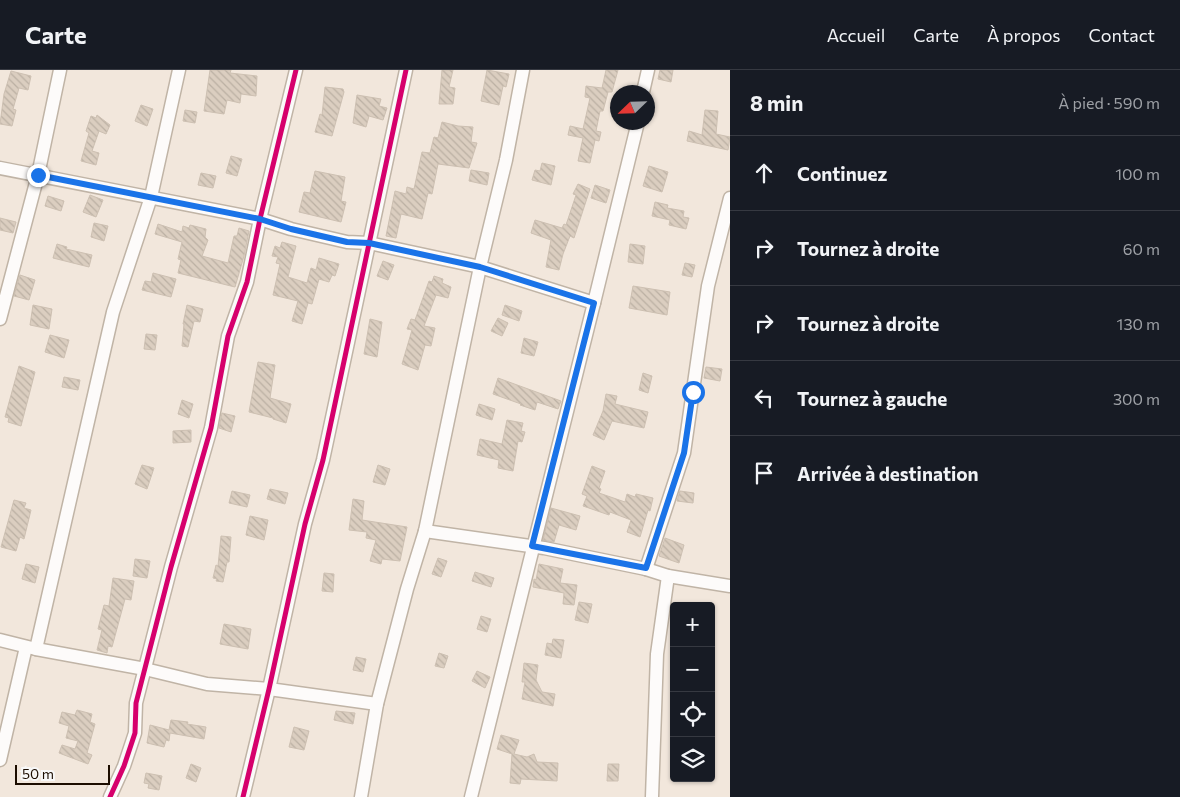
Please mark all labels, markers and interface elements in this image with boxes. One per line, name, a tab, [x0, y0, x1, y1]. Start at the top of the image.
text: Carte	[25, 20, 87, 49]
text: Accueil	[827, 24, 885, 46]
text: Carte	[913, 24, 959, 46]
text: À propos	[987, 24, 1061, 46]
text: Contact	[1089, 24, 1155, 46]
north arrow	[610, 85, 655, 130]
text: 8 min	[750, 90, 803, 115]
text: À pied · 590 m	[1058, 93, 1160, 112]
icon: ahead	[750, 159, 778, 187]
text: Continuez	[797, 162, 887, 185]
route end	[27, 164, 50, 187]
text: 100 m	[1115, 164, 1160, 183]
icon: right	[750, 234, 778, 262]
text: Tournez à droite	[797, 237, 939, 260]
text: 60 m	[1123, 239, 1160, 258]
icon: right	[750, 309, 778, 337]
text: Tournez à droite	[797, 312, 939, 335]
text: 130 m	[1117, 314, 1160, 333]
route start	[682, 381, 705, 404]
icon: left	[750, 384, 778, 412]
text: Tournez à gauche	[797, 387, 947, 410]
text: 300 m	[1113, 389, 1160, 408]
icon: arrive	[750, 459, 778, 487]
text: Arrivée à destination	[797, 462, 979, 485]
map controls	[670, 602, 715, 782]
button: +	[670, 602, 715, 647]
button: −	[670, 647, 715, 692]
button: locate	[670, 692, 715, 737]
button: layers	[670, 737, 715, 782]
scale bar	[15, 762, 110, 785]
text: 50 m	[22, 765, 54, 782]

